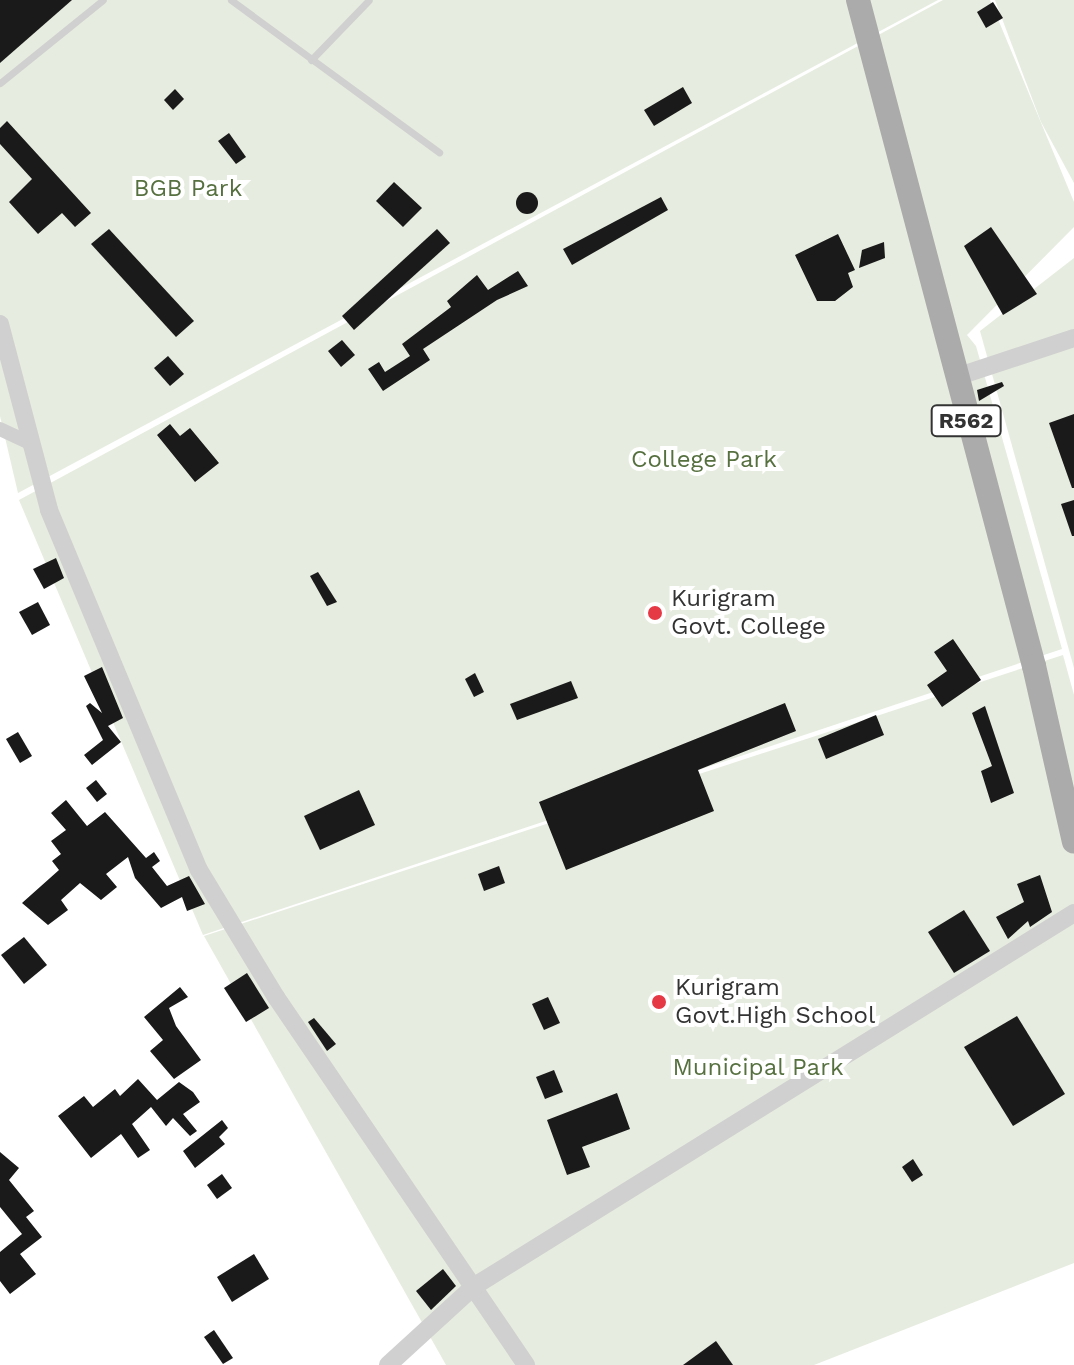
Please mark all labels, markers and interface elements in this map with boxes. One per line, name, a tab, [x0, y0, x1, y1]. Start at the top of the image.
park label: BGB Park	[134, 175, 242, 203]
road number: R562	[930, 403, 1002, 439]
park label: College Park	[631, 446, 777, 474]
place label: Kurigram Govt. College	[671, 585, 826, 641]
marker: Kurigram Govt. College	[646, 604, 664, 622]
place label: Kurigram Govt.High School	[675, 974, 875, 1030]
marker: Kurigram Govt.High School	[650, 993, 668, 1011]
park label: Municipal Park	[672, 1054, 844, 1082]

